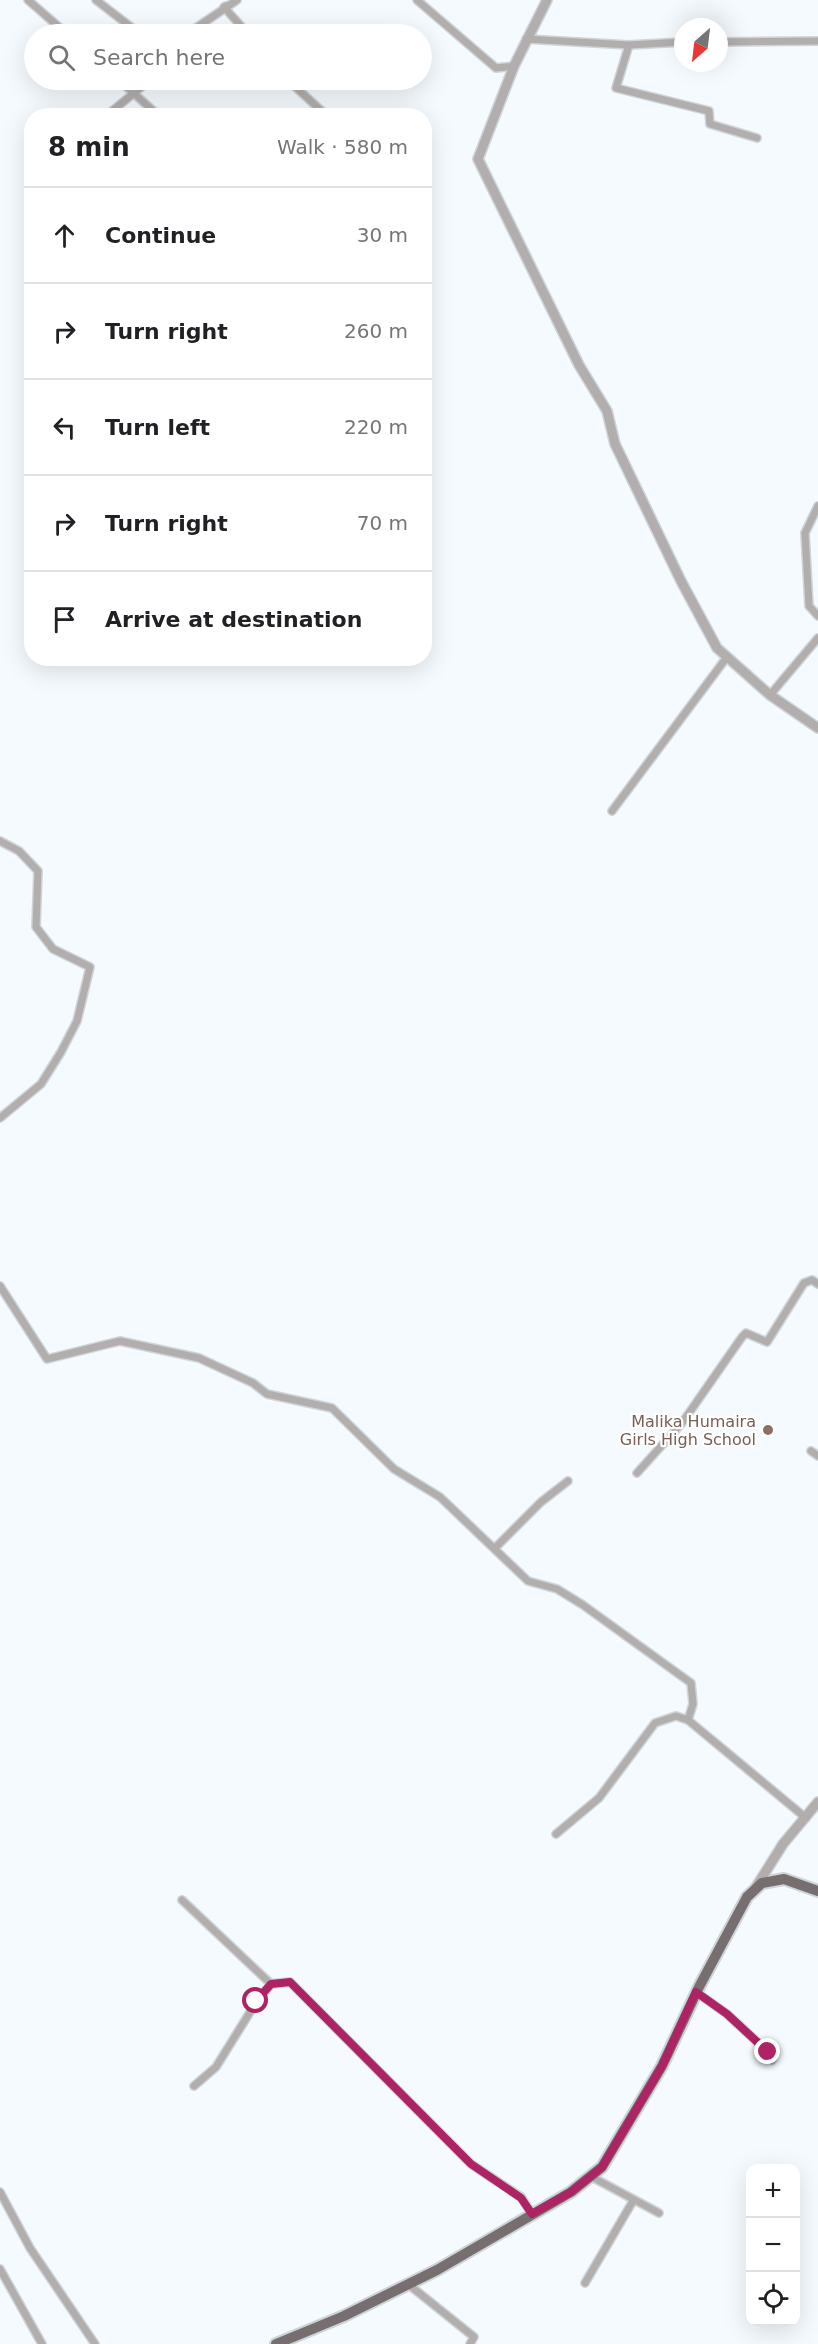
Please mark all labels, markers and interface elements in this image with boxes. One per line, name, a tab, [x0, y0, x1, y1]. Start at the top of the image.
north arrow	[674, 18, 728, 72]
search box	[24, 24, 432, 90]
icon: search	[45, 41, 78, 74]
text: Search here	[93, 45, 225, 70]
text: 8 min	[48, 132, 130, 162]
text: Walk · 580 m	[277, 135, 408, 159]
icon: ahead	[48, 219, 81, 252]
text: Continue	[105, 223, 216, 248]
text: 30 m	[357, 223, 408, 247]
icon: right	[48, 315, 81, 348]
text: Turn right	[105, 319, 228, 344]
text: 260 m	[344, 319, 408, 343]
icon: left	[48, 411, 81, 444]
text: Turn left	[105, 415, 210, 440]
text: 220 m	[344, 415, 408, 439]
icon: right	[48, 507, 81, 540]
text: Turn right	[105, 511, 228, 536]
text: 70 m	[357, 511, 408, 535]
icon: arrive	[48, 603, 81, 636]
text: Arrive at destination	[105, 607, 362, 632]
place label: Malika Humaira Girls High School	[620, 1412, 756, 1449]
marker: Malika Humaira Girls High School	[761, 1423, 775, 1437]
route start	[242, 1987, 268, 2013]
route end	[754, 2038, 780, 2064]
map controls	[746, 2164, 800, 2326]
button: +	[746, 2164, 800, 2218]
button: −	[746, 2218, 800, 2272]
button: locate	[746, 2272, 800, 2326]

